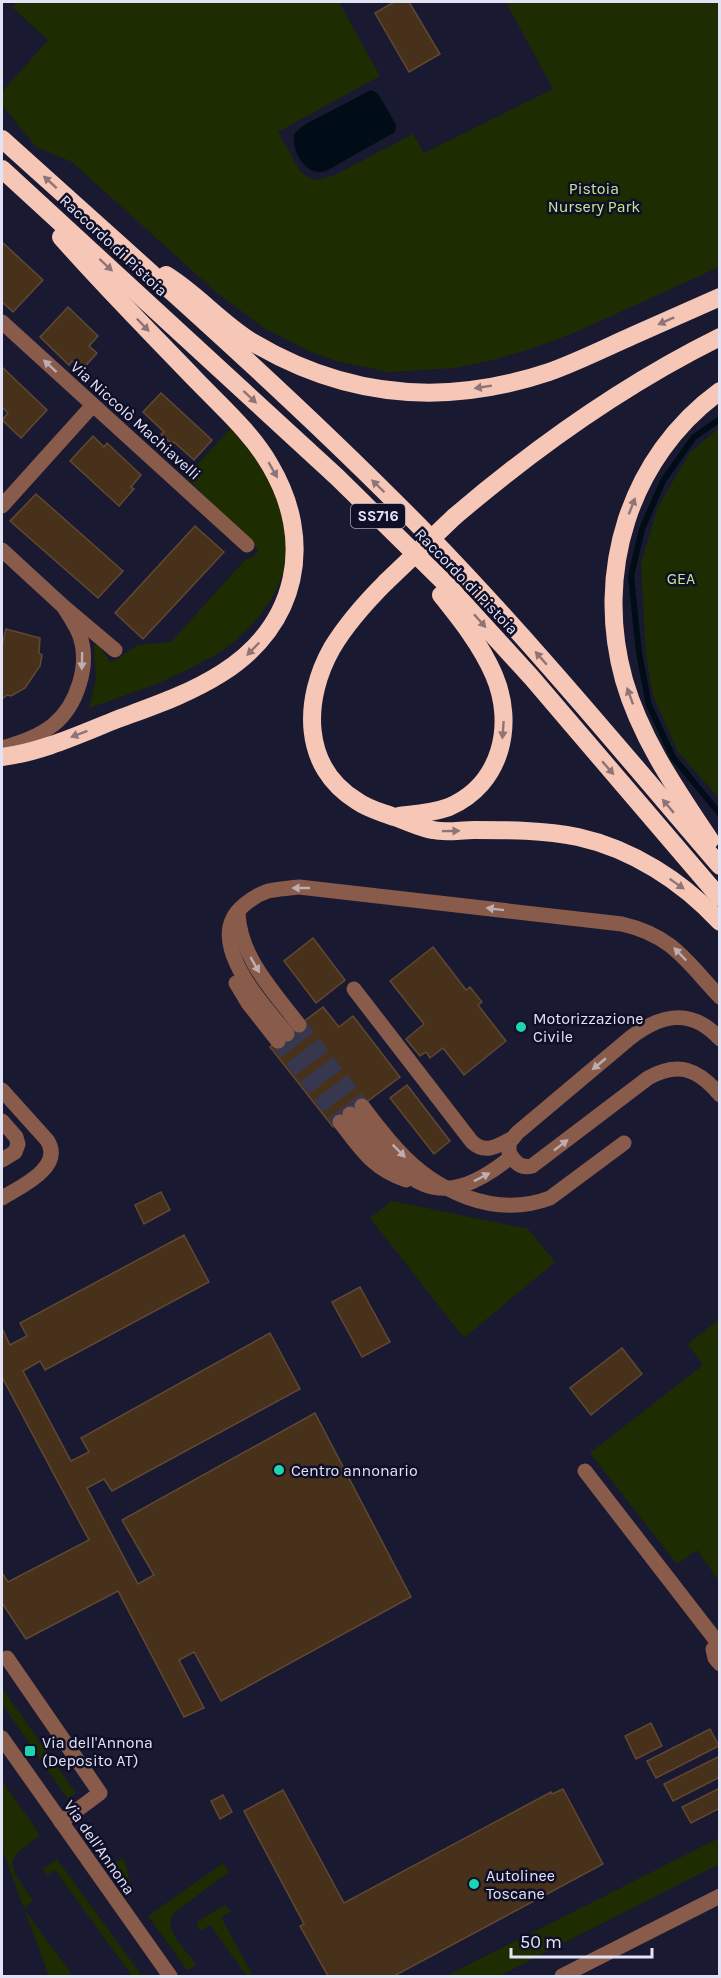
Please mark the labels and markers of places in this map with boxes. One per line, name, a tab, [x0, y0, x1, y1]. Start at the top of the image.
place label: Motorizzazione Civile	[533, 1009, 644, 1046]
marker: Motorizzazione Civile	[514, 1020, 528, 1034]
place label: Centro annonario	[291, 1461, 418, 1480]
marker: Centro annonario	[272, 1463, 286, 1477]
place label: Via dell'Annona (Deposito AT)	[42, 1733, 153, 1770]
marker: Via dell'Annona (Deposito AT)	[23, 1744, 37, 1758]
place label: Autolinee Toscane	[486, 1866, 555, 1903]
marker: Autolinee Toscane	[467, 1877, 481, 1891]

